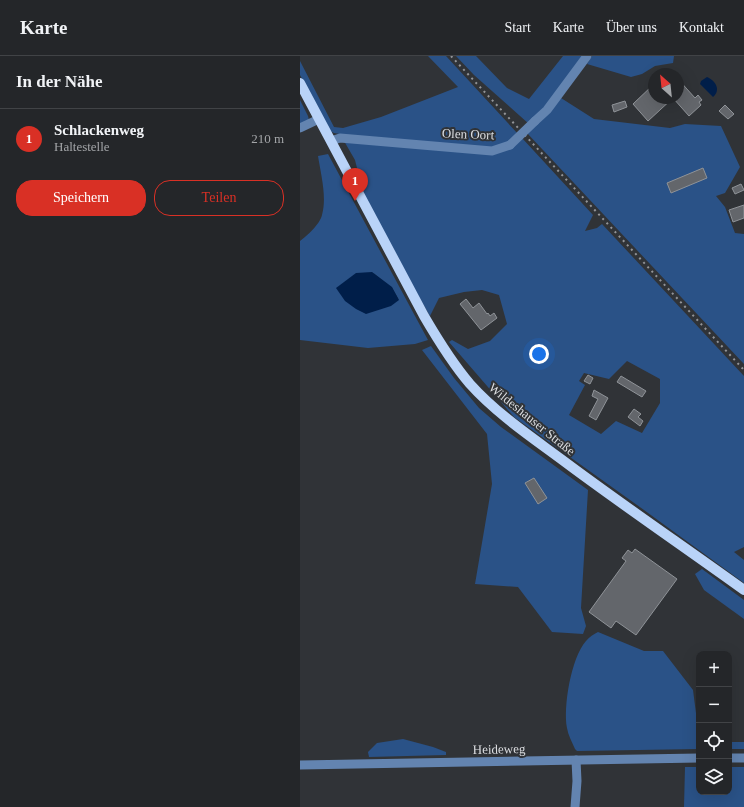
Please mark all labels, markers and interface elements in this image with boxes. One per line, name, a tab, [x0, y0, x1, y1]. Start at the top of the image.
text: Karte	[20, 17, 67, 38]
text: Start	[504, 20, 531, 35]
text: Karte	[553, 20, 584, 35]
text: Über uns	[606, 20, 657, 35]
text: Kontakt	[679, 20, 724, 35]
north arrow	[648, 68, 684, 104]
text: In der Nähe	[16, 72, 103, 91]
text: Schlackenweg	[54, 122, 144, 138]
street label: Olen Oort	[442, 126, 495, 142]
text: 1	[26, 131, 32, 146]
text: 210 m	[251, 131, 284, 146]
text: Haltestelle	[54, 139, 110, 154]
pin: 1	[342, 168, 368, 201]
button: Speichern	[16, 180, 146, 216]
button: Teilen	[154, 180, 284, 216]
your location	[529, 344, 549, 364]
street label: Wildeshauser Straße	[486, 380, 578, 459]
map controls	[696, 651, 732, 795]
button: +	[696, 651, 732, 687]
button: −	[696, 687, 732, 723]
button: locate	[696, 723, 732, 759]
street label: Heideweg	[473, 741, 526, 757]
button: layers	[696, 759, 732, 795]

